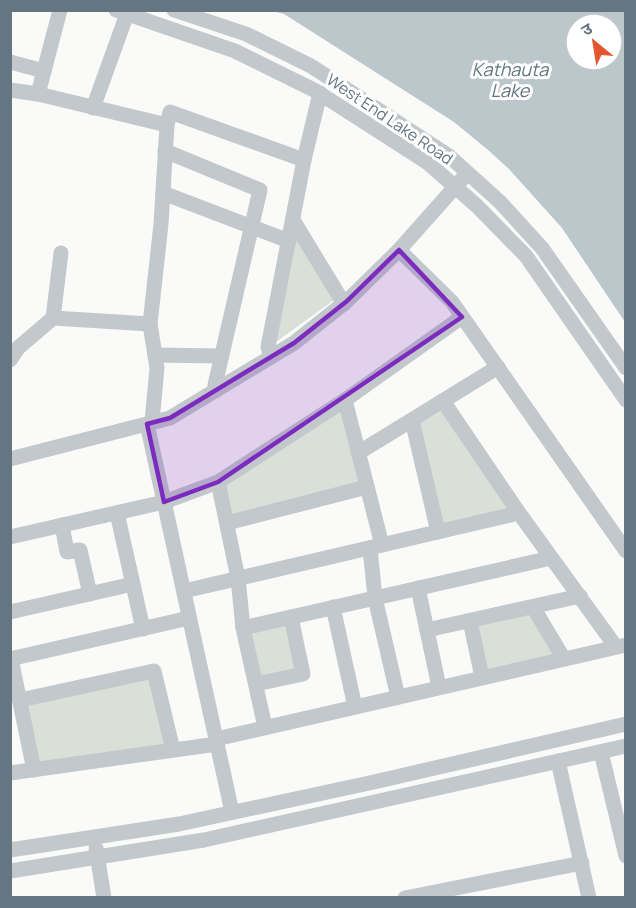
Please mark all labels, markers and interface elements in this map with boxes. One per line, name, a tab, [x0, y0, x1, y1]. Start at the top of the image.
north arrow	[564, 12, 624, 72]
text: उ	[577, 17, 597, 41]
water label: Kathauta Lake	[472, 57, 549, 102]
street label: West End Lake Road	[323, 69, 457, 169]

